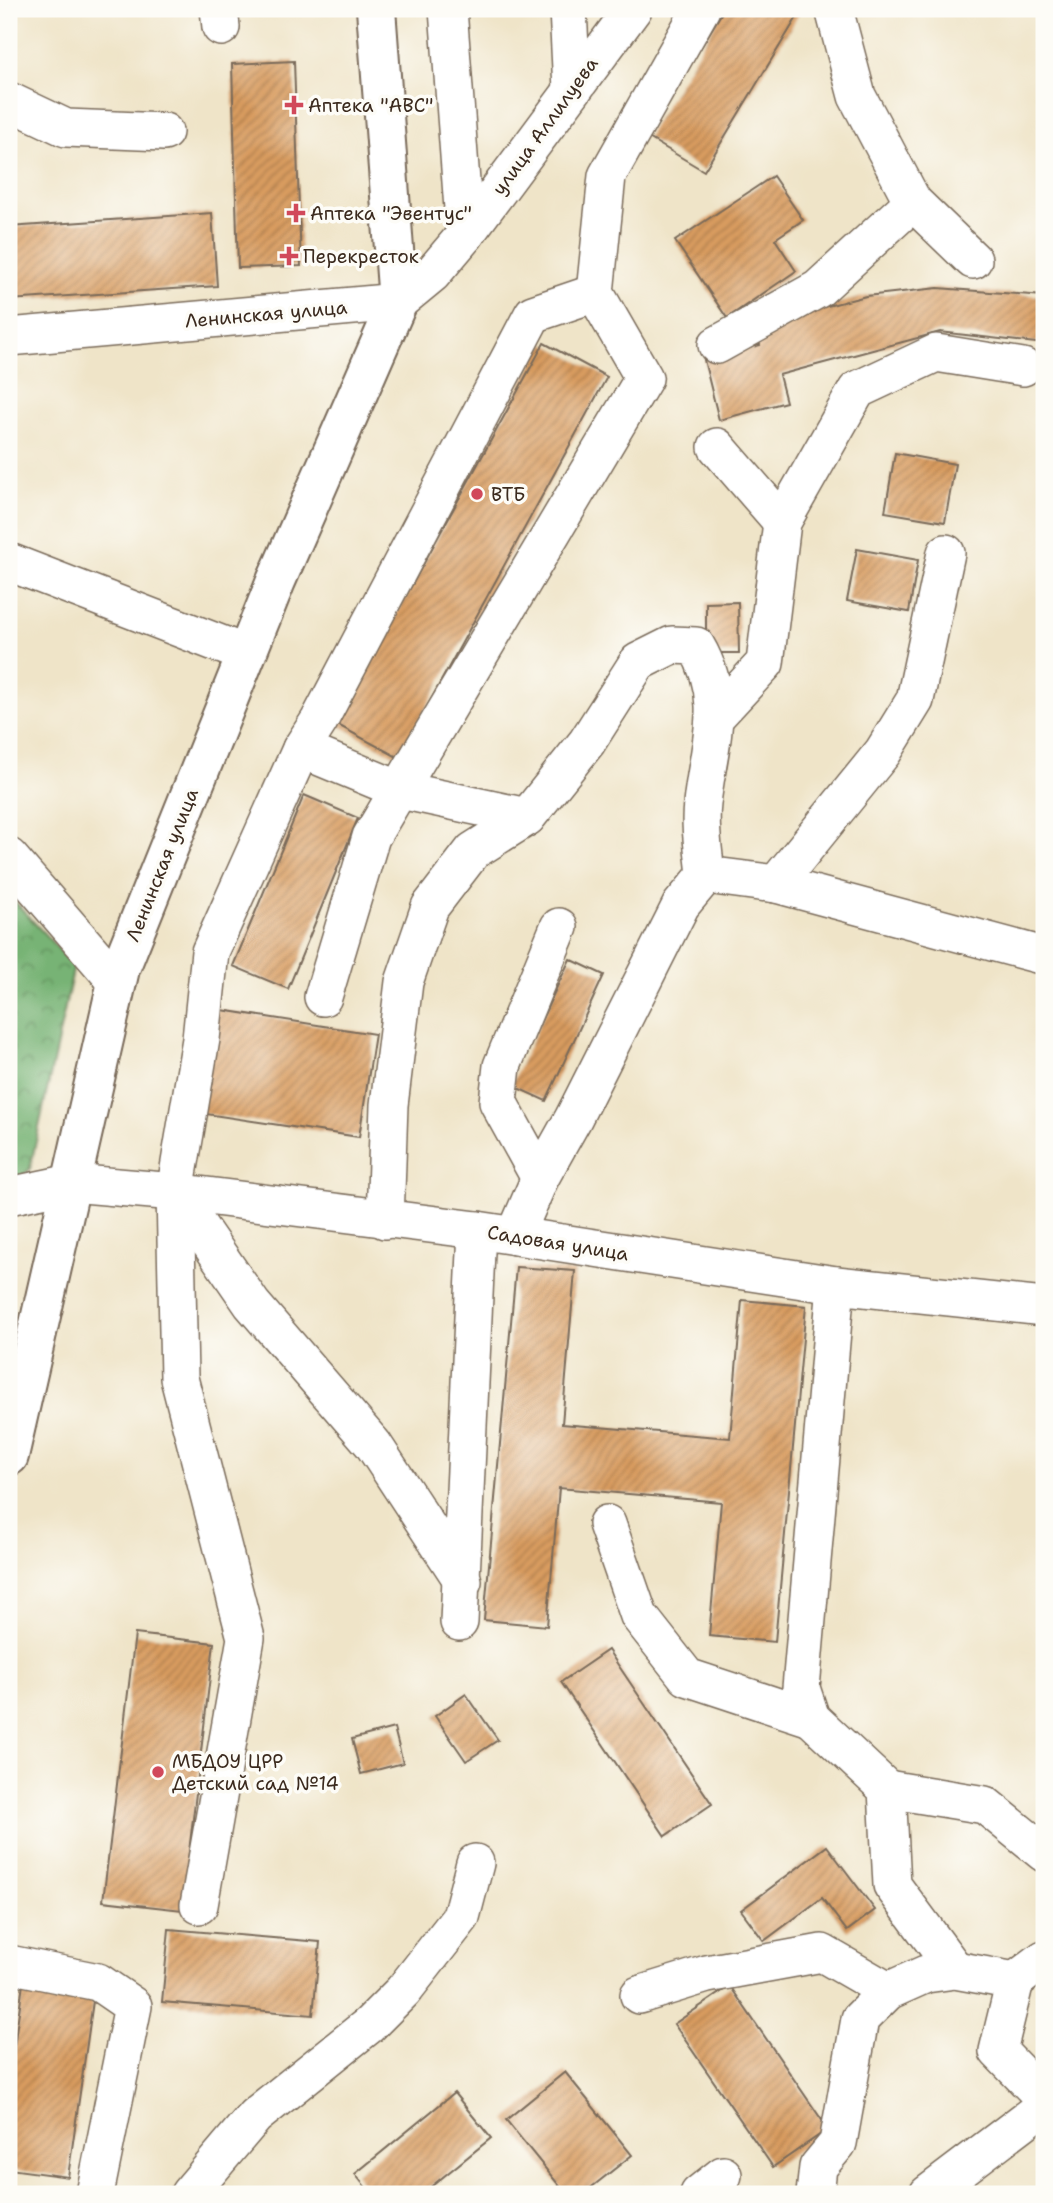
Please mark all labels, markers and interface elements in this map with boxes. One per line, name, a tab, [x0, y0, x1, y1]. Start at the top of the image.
street label: улица Аллилуева	[486, 52, 604, 200]
place label: Аптека "ABC"	[308, 93, 433, 118]
marker: Аптека "ABC"	[286, 97, 302, 113]
place label: Аптека "Эвентус"	[310, 201, 472, 226]
marker: Аптека "Эвентус"	[288, 205, 304, 221]
place label: Перекресток	[303, 244, 419, 269]
marker: Перекресток	[281, 248, 297, 264]
street label: Ленинская улица	[184, 294, 348, 334]
place label: ВТБ	[491, 482, 526, 507]
marker: ВТБ	[469, 486, 485, 502]
street label: Ленинская улица	[120, 785, 204, 945]
street label: Садовая улица	[486, 1219, 631, 1267]
place label: МБДОУ ЦРР Детский сад №14	[172, 1749, 339, 1796]
marker: МБДОУ ЦРР Детский сад №14	[150, 1764, 166, 1780]

